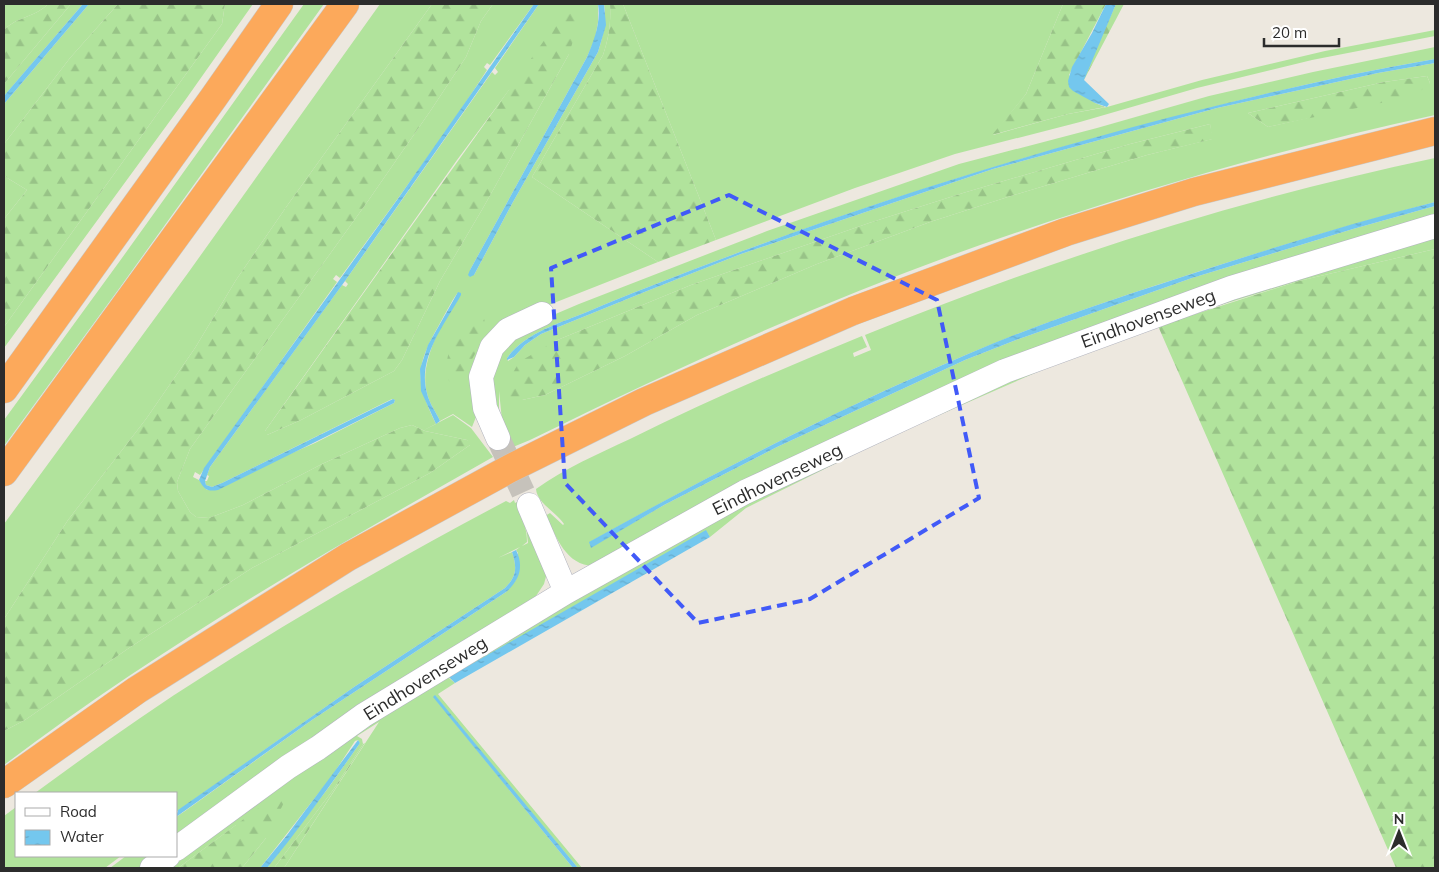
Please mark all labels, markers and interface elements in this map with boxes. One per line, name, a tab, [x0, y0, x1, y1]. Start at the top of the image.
scale bar	[1264, 15, 1339, 47]
text: 20 m	[1272, 23, 1307, 42]
street label: Eindhovenseweg	[1078, 283, 1218, 353]
street label: Eindhovenseweg	[708, 438, 846, 520]
street label: Eindhovenseweg	[359, 631, 491, 725]
legend	[15, 792, 178, 857]
text: Road	[60, 802, 97, 821]
north arrow	[1374, 807, 1424, 857]
text: N	[1394, 810, 1404, 828]
text: Water	[60, 827, 104, 846]

